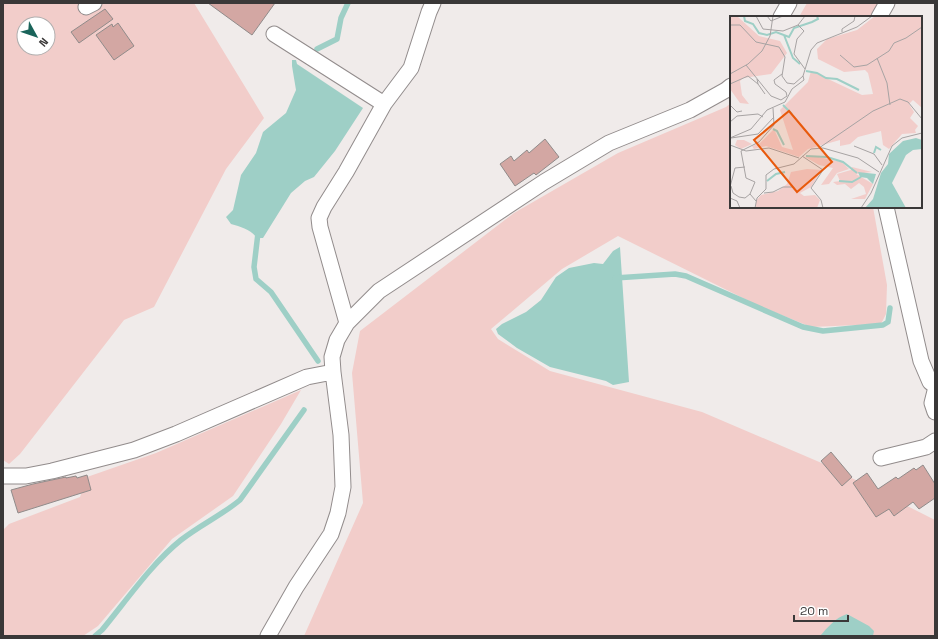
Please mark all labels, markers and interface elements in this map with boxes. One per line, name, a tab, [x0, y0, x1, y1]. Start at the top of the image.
north arrow	[16, 16, 56, 56]
inset map	[730, 16, 922, 208]
text: N	[36, 35, 51, 50]
scale bar	[794, 597, 848, 623]
text: 20 m	[800, 603, 828, 619]

